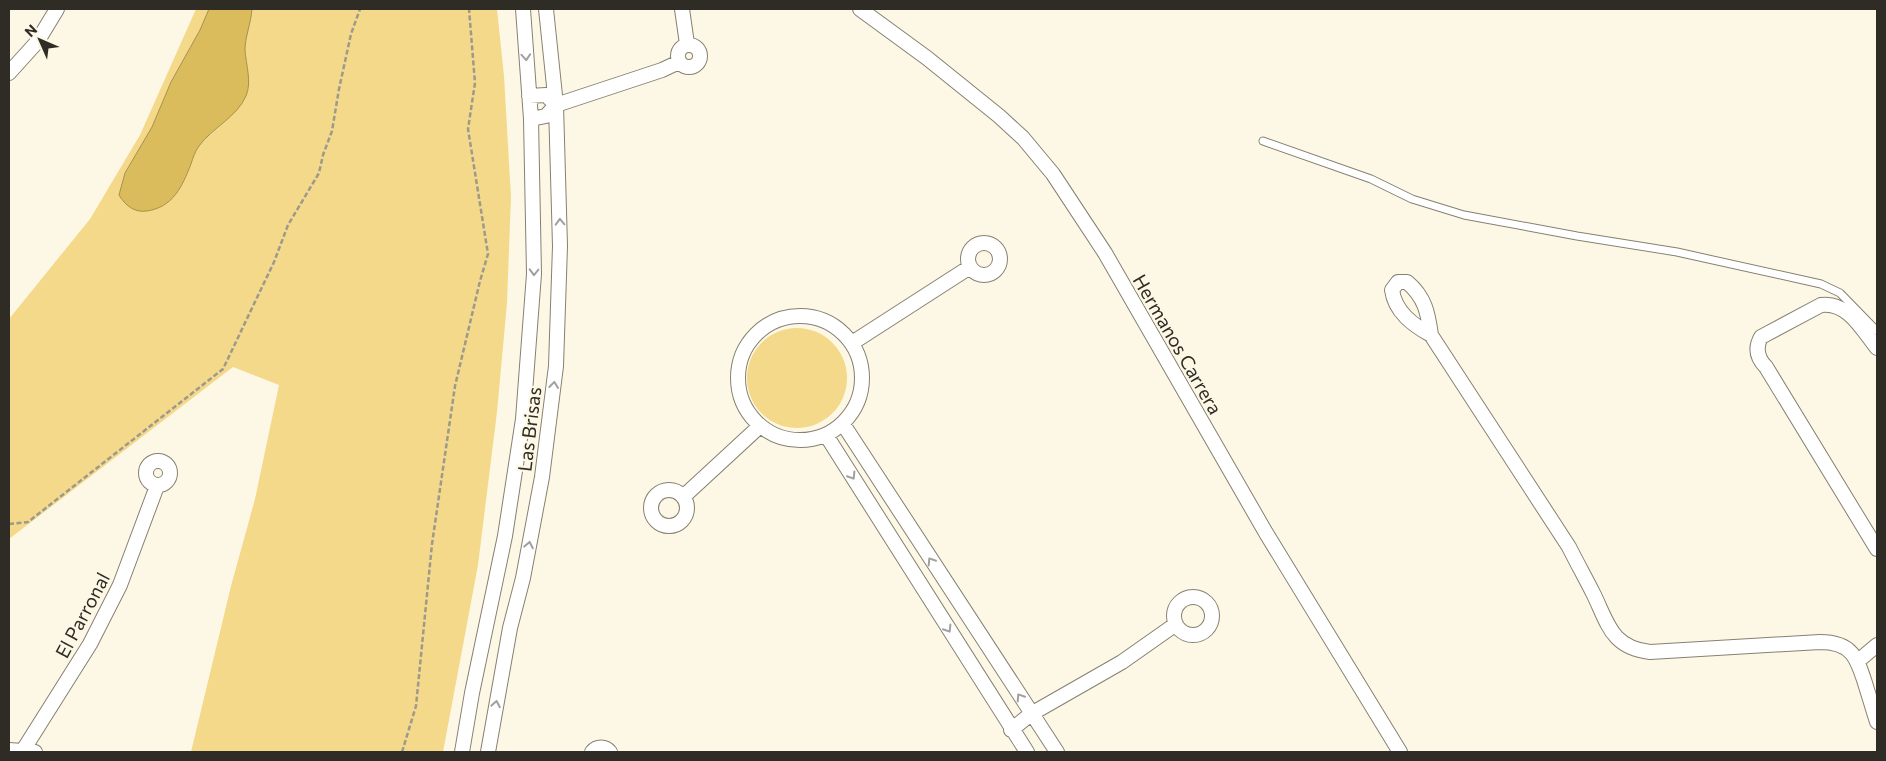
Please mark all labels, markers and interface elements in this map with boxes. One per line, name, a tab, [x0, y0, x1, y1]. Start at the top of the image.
north arrow	[15, 15, 65, 65]
text: N	[21, 21, 40, 40]
one-way arrow	[521, 54, 532, 62]
one-way arrow	[554, 218, 565, 226]
one-way arrow	[529, 268, 539, 276]
street label: Hermanos Carrera	[1129, 270, 1227, 418]
one-way arrow	[548, 380, 559, 388]
street label: Las Brisas	[512, 385, 546, 473]
one-way arrow	[846, 471, 855, 480]
one-way arrow	[524, 541, 534, 550]
one-way arrow	[928, 557, 938, 566]
street label: El Parronal	[50, 568, 114, 662]
one-way arrow	[941, 623, 951, 632]
one-way arrow	[1017, 693, 1026, 703]
one-way arrow	[491, 700, 501, 709]

